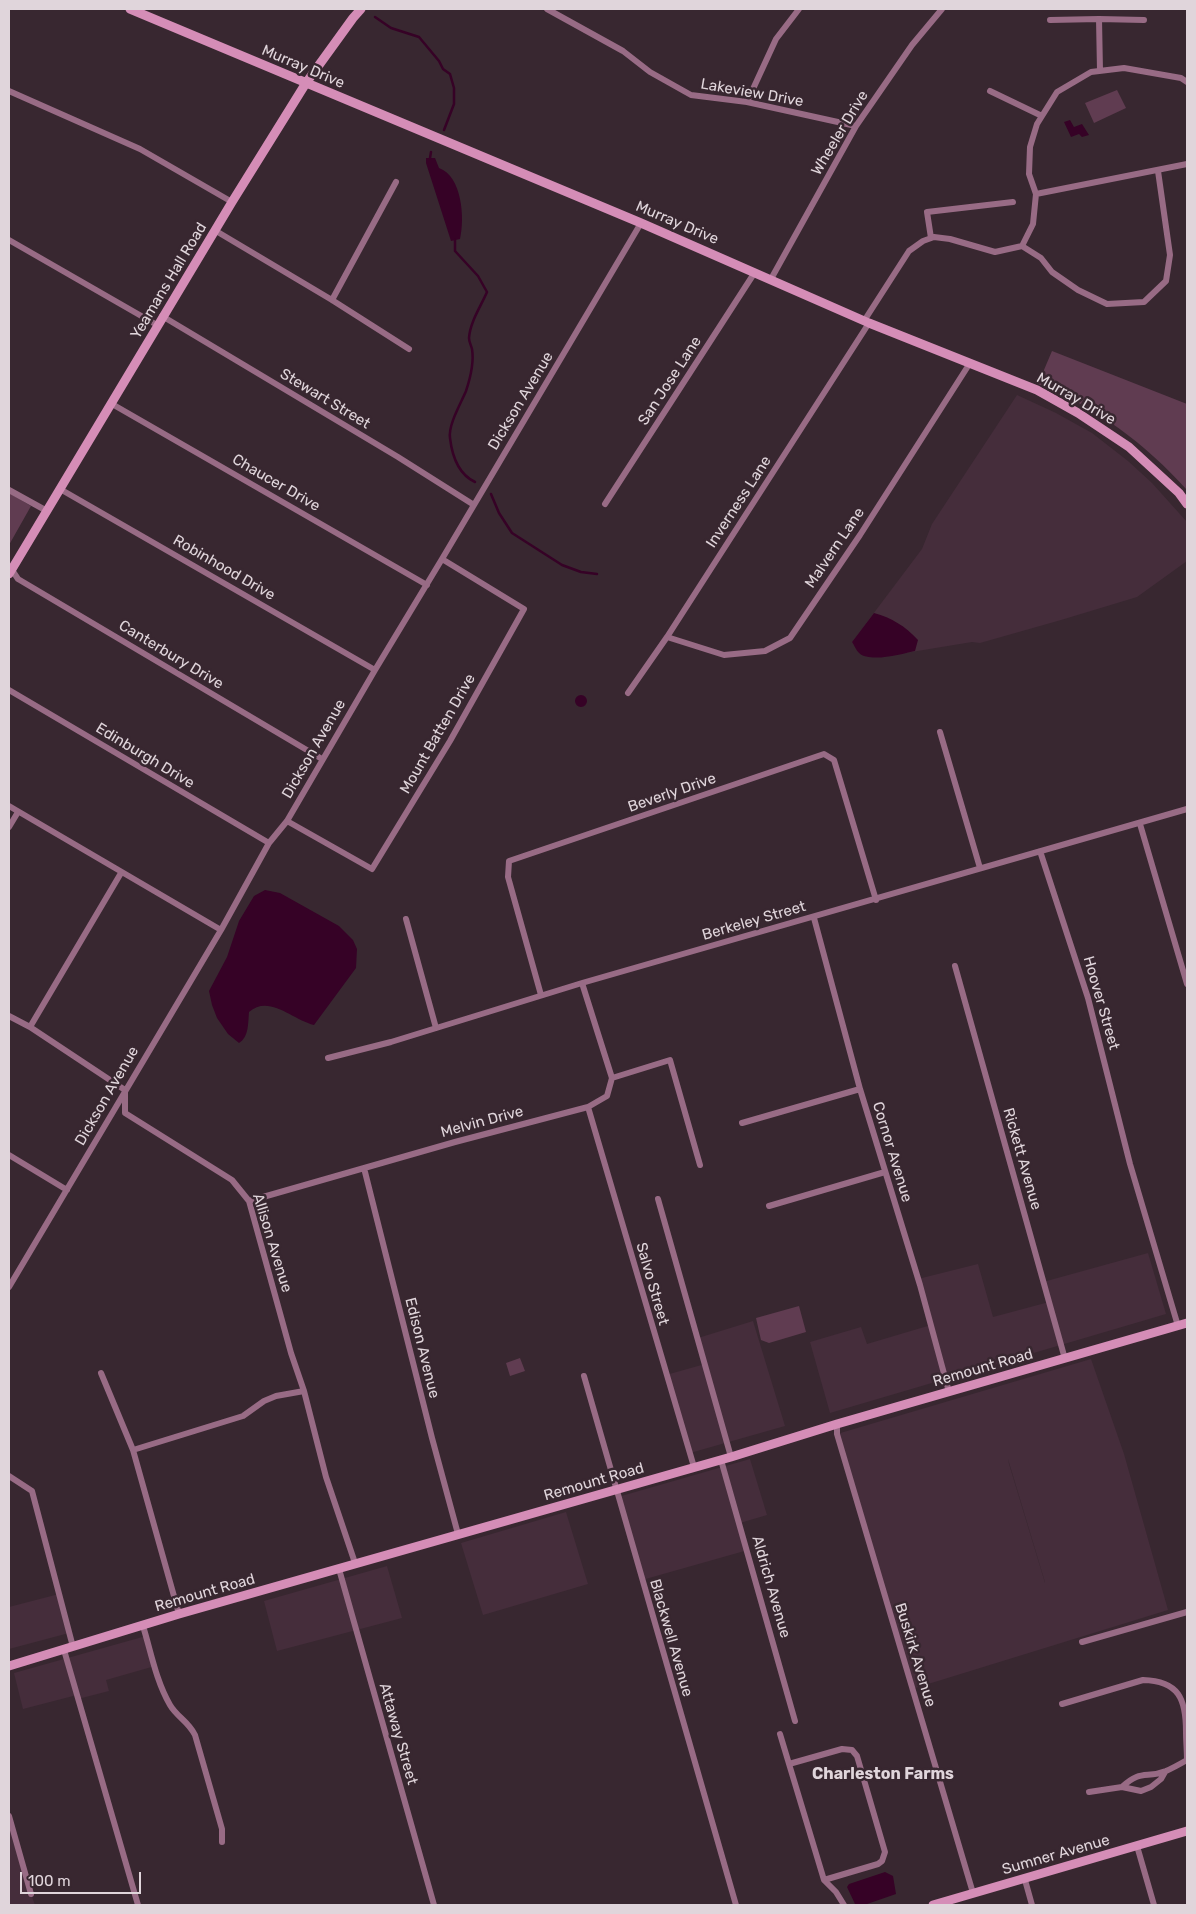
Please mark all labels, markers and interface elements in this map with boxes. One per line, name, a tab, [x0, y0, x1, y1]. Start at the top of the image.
street label: Murray Drive	[259, 41, 347, 93]
street label: Lakeview Drive	[699, 75, 805, 111]
street label: Wheeler Drive	[808, 87, 872, 179]
street label: Murray Drive	[633, 197, 721, 249]
street label: Yeamans Hall Road	[127, 220, 211, 342]
street label: San Jose Lane	[635, 333, 705, 429]
street label: Dickson Avenue	[485, 349, 557, 453]
street label: Stewart Street	[277, 365, 373, 433]
street label: Murray Drive	[1033, 369, 1119, 429]
street label: Chaucer Drive	[229, 451, 323, 515]
street label: Inverness Lane	[703, 453, 775, 551]
street label: Malvern Lane	[802, 504, 868, 592]
street label: Robinhood Drive	[170, 531, 278, 605]
street label: Canterbury Drive	[115, 617, 227, 693]
street label: Mount Batten Drive	[396, 671, 480, 797]
street label: Dickson Avenue	[278, 696, 350, 802]
street label: Edinburgh Drive	[92, 719, 198, 793]
street label: Beverly Drive	[626, 770, 718, 816]
street label: Berkeley Street	[700, 898, 808, 944]
street label: Hoover Street	[1079, 954, 1123, 1052]
street label: Dickson Avenue	[71, 1043, 143, 1149]
street label: Cornor Avenue	[868, 1100, 916, 1204]
street label: Melvin Drive	[439, 1102, 525, 1142]
street label: Rickett Avenue	[999, 1106, 1045, 1212]
street label: Allison Avenue	[248, 1191, 296, 1295]
street label: Salvo Street	[632, 1241, 672, 1327]
street label: Edison Avenue	[401, 1296, 443, 1400]
street label: Remount Road	[931, 1345, 1035, 1391]
street label: Remount Road	[542, 1459, 646, 1505]
street label: Aldrich Avenue	[748, 1534, 794, 1640]
street label: Remount Road	[153, 1570, 257, 1616]
street label: Blackwell Avenue	[646, 1577, 696, 1699]
street label: Buskirk Avenue	[891, 1601, 939, 1709]
street label: Attaway Street	[375, 1681, 421, 1787]
district label: Charleston Farms	[812, 1764, 954, 1784]
street label: Sumner Avenue	[1000, 1831, 1112, 1879]
scale bar	[22, 1862, 144, 1894]
text: 100 m	[28, 1872, 70, 1890]

